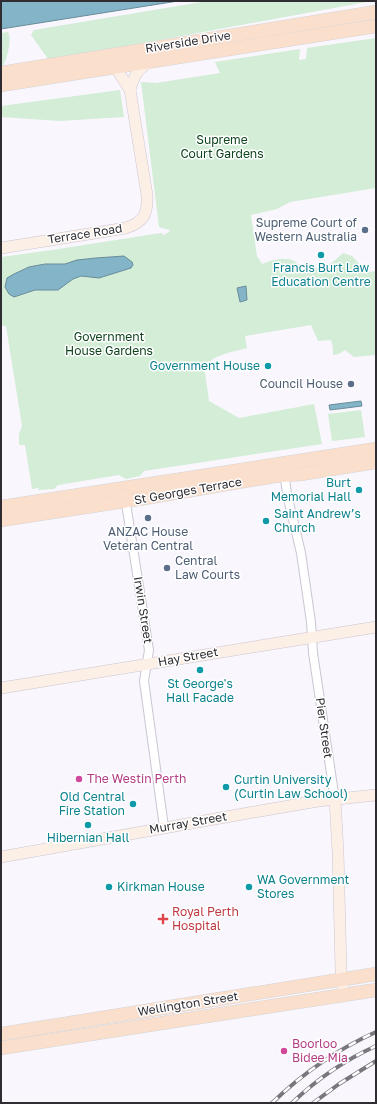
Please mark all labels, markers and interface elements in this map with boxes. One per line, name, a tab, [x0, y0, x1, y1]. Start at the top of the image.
street label: Riverside Drive	[144, 27, 232, 56]
park label: Supreme Court Gardens	[180, 132, 264, 161]
place label: Supreme Court of Western Australia	[254, 215, 358, 244]
street label: Terrace Road	[47, 220, 123, 247]
marker: Supreme Court of Western Australia	[360, 225, 370, 235]
marker: Francis Burt Law Education Centre	[316, 250, 326, 260]
place label: Francis Burt Law Education Centre	[271, 260, 371, 289]
park label: Government House Gardens	[65, 329, 153, 358]
place label: Government House	[150, 358, 260, 373]
marker: Government House	[263, 361, 273, 371]
place label: Council House	[260, 376, 343, 391]
marker: Council House	[346, 379, 356, 389]
street label: St Georges Terrace	[133, 474, 243, 507]
place label: Burt Memorial Hall	[271, 475, 351, 504]
marker: Burt Memorial Hall	[354, 485, 364, 495]
place label: Saint Andrew’s Church	[274, 506, 361, 535]
marker: ANZAC House Veteran Central	[143, 513, 153, 523]
marker: Saint Andrew’s Church	[261, 516, 271, 526]
place label: ANZAC House Veteran Central	[103, 524, 193, 553]
place label: Central Law Courts	[175, 553, 240, 582]
marker: Central Law Courts	[162, 563, 172, 573]
street label: Irwin Street	[131, 575, 156, 645]
street label: Hay Street	[157, 644, 219, 669]
marker: St George's Hall Facade	[195, 665, 205, 675]
place label: St George's Hall Facade	[166, 676, 234, 705]
street label: Pier Street	[313, 697, 336, 759]
place label: The Westin Perth	[87, 771, 186, 786]
place label: Curtin University (Curtin Law School)	[234, 772, 348, 801]
marker: The Westin Perth	[74, 774, 84, 784]
marker: Curtin University (Curtin Law School)	[221, 782, 231, 792]
place label: Old Central Fire Station	[59, 789, 125, 818]
marker: Old Central Fire Station	[128, 799, 138, 809]
street label: Murray Street	[148, 808, 228, 837]
marker: Hibernian Hall	[83, 820, 93, 830]
place label: Hibernian Hall	[47, 830, 130, 845]
place label: WA Government Stores	[257, 872, 350, 901]
place label: Kirkman House	[117, 879, 205, 894]
marker: Kirkman House	[104, 882, 114, 892]
marker: WA Government Stores	[244, 882, 254, 892]
place label: Royal Perth Hospital	[172, 904, 239, 933]
marker: Royal Perth Hospital	[157, 913, 169, 925]
street label: Wellington Street	[137, 988, 239, 1019]
place label: Boorloo Bidee Mia	[292, 1036, 348, 1065]
marker: Boorloo Bidee Mia	[279, 1046, 289, 1056]

